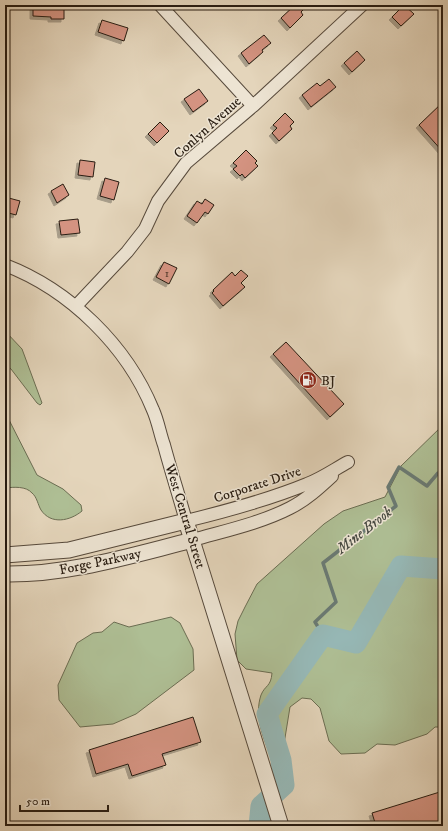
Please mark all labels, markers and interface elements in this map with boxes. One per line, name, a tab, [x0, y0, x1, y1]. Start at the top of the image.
street label: Conlyn Avenue	[170, 93, 245, 163]
house number: 1	[165, 266, 169, 281]
fuel station icon: BJ	[298, 370, 318, 390]
place label: BJ	[321, 372, 336, 390]
street label: West Central Street	[160, 461, 210, 571]
street label: Corporate Drive	[211, 462, 303, 508]
water label: Mine Brook	[332, 502, 397, 559]
street label: Forge Parkway	[58, 544, 143, 579]
scale bar	[20, 787, 108, 813]
text: 50 m	[26, 794, 50, 809]

